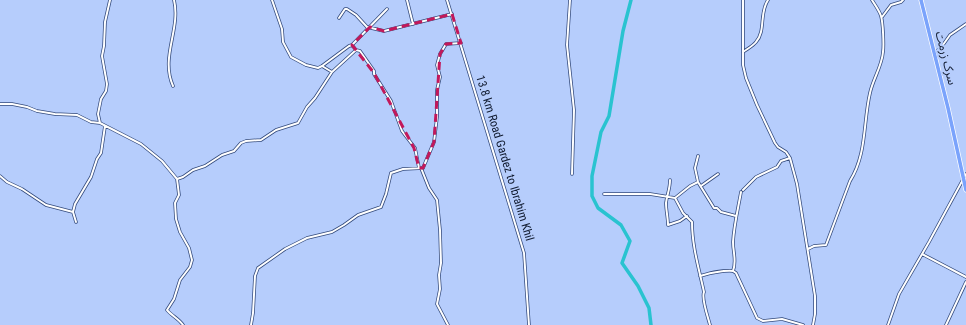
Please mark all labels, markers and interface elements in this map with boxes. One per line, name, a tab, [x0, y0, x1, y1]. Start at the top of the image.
street label: سرک زرمت	[933, 30, 959, 86]
street label: 13.8 km Road Gardez to Ibrahim Khil	[473, 74, 537, 242]

